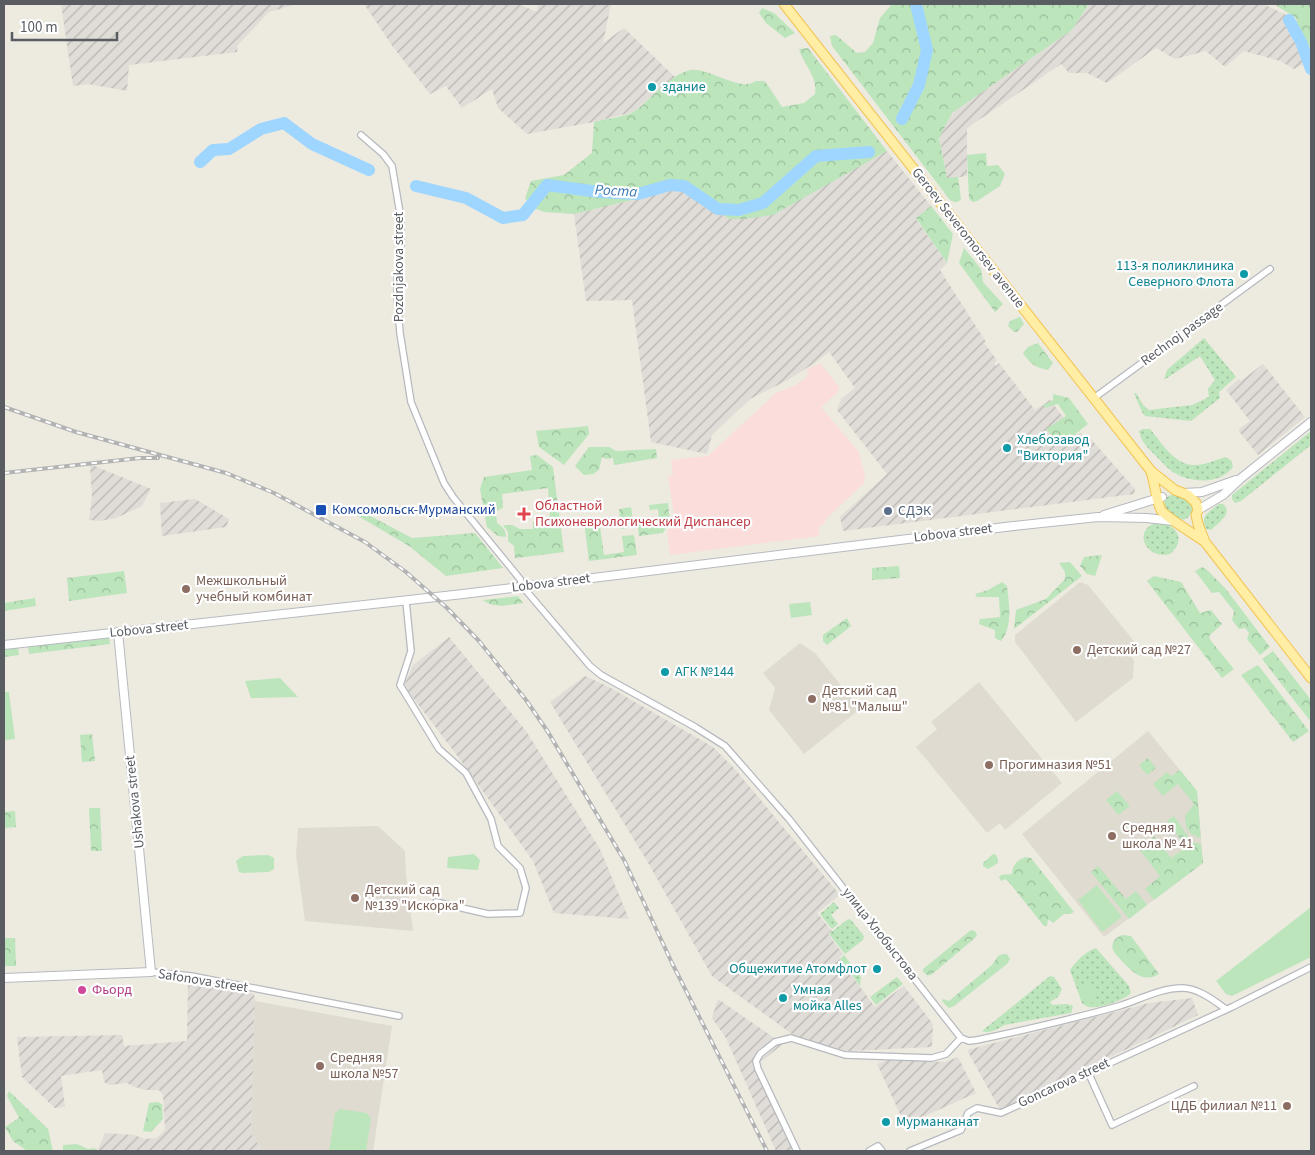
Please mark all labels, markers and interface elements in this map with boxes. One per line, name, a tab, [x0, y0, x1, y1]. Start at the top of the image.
scale bar	[12, 10, 118, 42]
text: 100 m	[20, 17, 58, 38]
place label: здание	[662, 77, 706, 97]
marker: здание	[646, 81, 658, 93]
street label: Geroev Severomorsev avenue	[907, 164, 1029, 313]
water label: Роста	[594, 179, 638, 203]
street label: Pozdnjakova street	[389, 211, 409, 322]
place label: 113-я поликлиника Северного Флота	[1116, 256, 1234, 292]
marker: 113-я поликлиника Северного Флота	[1238, 268, 1250, 280]
street label: Rechnoj passage	[1137, 297, 1227, 371]
place label: Хлебозавод "Виктория"	[1017, 430, 1090, 466]
marker: Хлебозавод "Виктория"	[1001, 442, 1013, 454]
place label: Областной Психоневрологический Диспансер	[535, 496, 751, 532]
place label: Комсомольск-Мурманский	[332, 500, 496, 520]
place label: СДЭК	[898, 501, 932, 521]
marker: Комсомольск-Мурманский	[314, 503, 328, 517]
marker: СДЭК	[882, 505, 894, 517]
marker: Областной Психоневрологический Диспансер	[517, 507, 531, 521]
street label: Lobova street	[913, 518, 994, 548]
street label: Lobova street	[511, 568, 592, 598]
place label: Межшкольный учебный комбинат	[196, 571, 313, 607]
marker: Межшкольный учебный комбинат	[180, 583, 192, 595]
street label: Lobova street	[109, 615, 190, 643]
place label: Детский сад №27	[1087, 640, 1191, 660]
marker: Детский сад №27	[1071, 644, 1083, 656]
place label: АГК №144	[675, 662, 734, 682]
marker: АГК №144	[659, 666, 671, 678]
place label: Детский сад №81 "Малыш"	[822, 681, 908, 717]
marker: Детский сад №81 "Малыш"	[806, 693, 818, 705]
street label: Ushakova street	[120, 754, 150, 849]
place label: Прогимназия №51	[999, 755, 1112, 775]
marker: Прогимназия №51	[983, 759, 995, 771]
place label: Средняя школа № 41	[1122, 818, 1193, 854]
marker: Средняя школа № 41	[1106, 830, 1118, 842]
place label: Детский сад №139 "Искорка"	[365, 880, 465, 916]
street label: улица Хлобыстова	[837, 883, 923, 985]
marker: Детский сад №139 "Искорка"	[349, 892, 361, 904]
place label: Общежитие Атомфлот	[729, 959, 868, 979]
marker: Общежитие Атомфлот	[871, 963, 883, 975]
street label: Safonova street	[157, 964, 250, 998]
place label: Фьорд	[92, 980, 132, 1000]
place label: Умная мойка Alles	[793, 980, 862, 1016]
marker: Фьорд	[76, 984, 88, 996]
marker: Умная мойка Alles	[777, 992, 789, 1004]
place label: Средняя школа №57	[330, 1048, 399, 1084]
street label: Goncarova street	[1015, 1053, 1113, 1113]
marker: Средняя школа №57	[314, 1060, 326, 1072]
place label: ЦДБ филиал №11	[1171, 1096, 1277, 1116]
marker: ЦДБ филиал №11	[1281, 1100, 1293, 1112]
place label: Мурманканат	[896, 1112, 980, 1132]
marker: Мурманканат	[880, 1116, 892, 1128]

